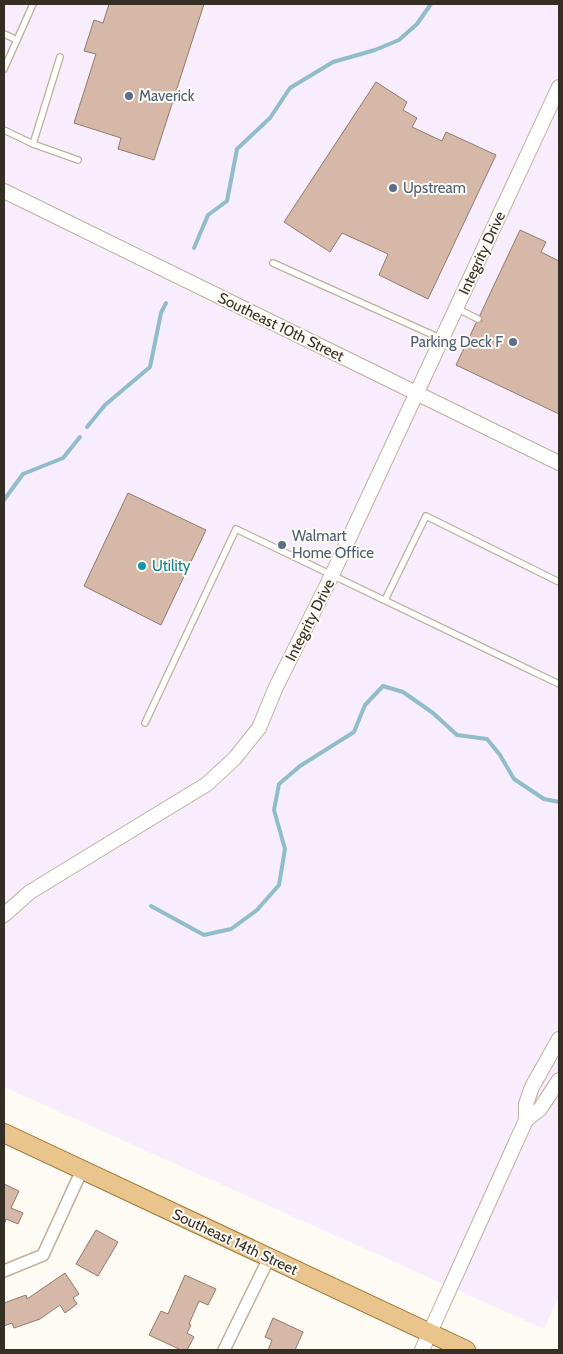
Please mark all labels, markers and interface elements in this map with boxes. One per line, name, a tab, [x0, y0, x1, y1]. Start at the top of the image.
place label: Maverick	[139, 87, 195, 105]
marker: Maverick	[123, 90, 135, 102]
place label: Upstream	[403, 179, 466, 197]
marker: Upstream	[387, 182, 399, 194]
street label: Integrity Drive	[455, 208, 509, 297]
street label: Southeast 10th Street	[215, 289, 347, 365]
place label: Parking Deck F	[410, 333, 503, 351]
marker: Parking Deck F	[507, 336, 519, 348]
place label: Walmart Home Office	[292, 527, 374, 562]
marker: Walmart Home Office	[276, 539, 288, 551]
place label: Utility	[152, 557, 191, 575]
marker: Utility	[136, 560, 148, 572]
street label: Integrity Drive	[282, 576, 339, 664]
street label: Southeast 14th Street	[169, 1205, 301, 1279]

